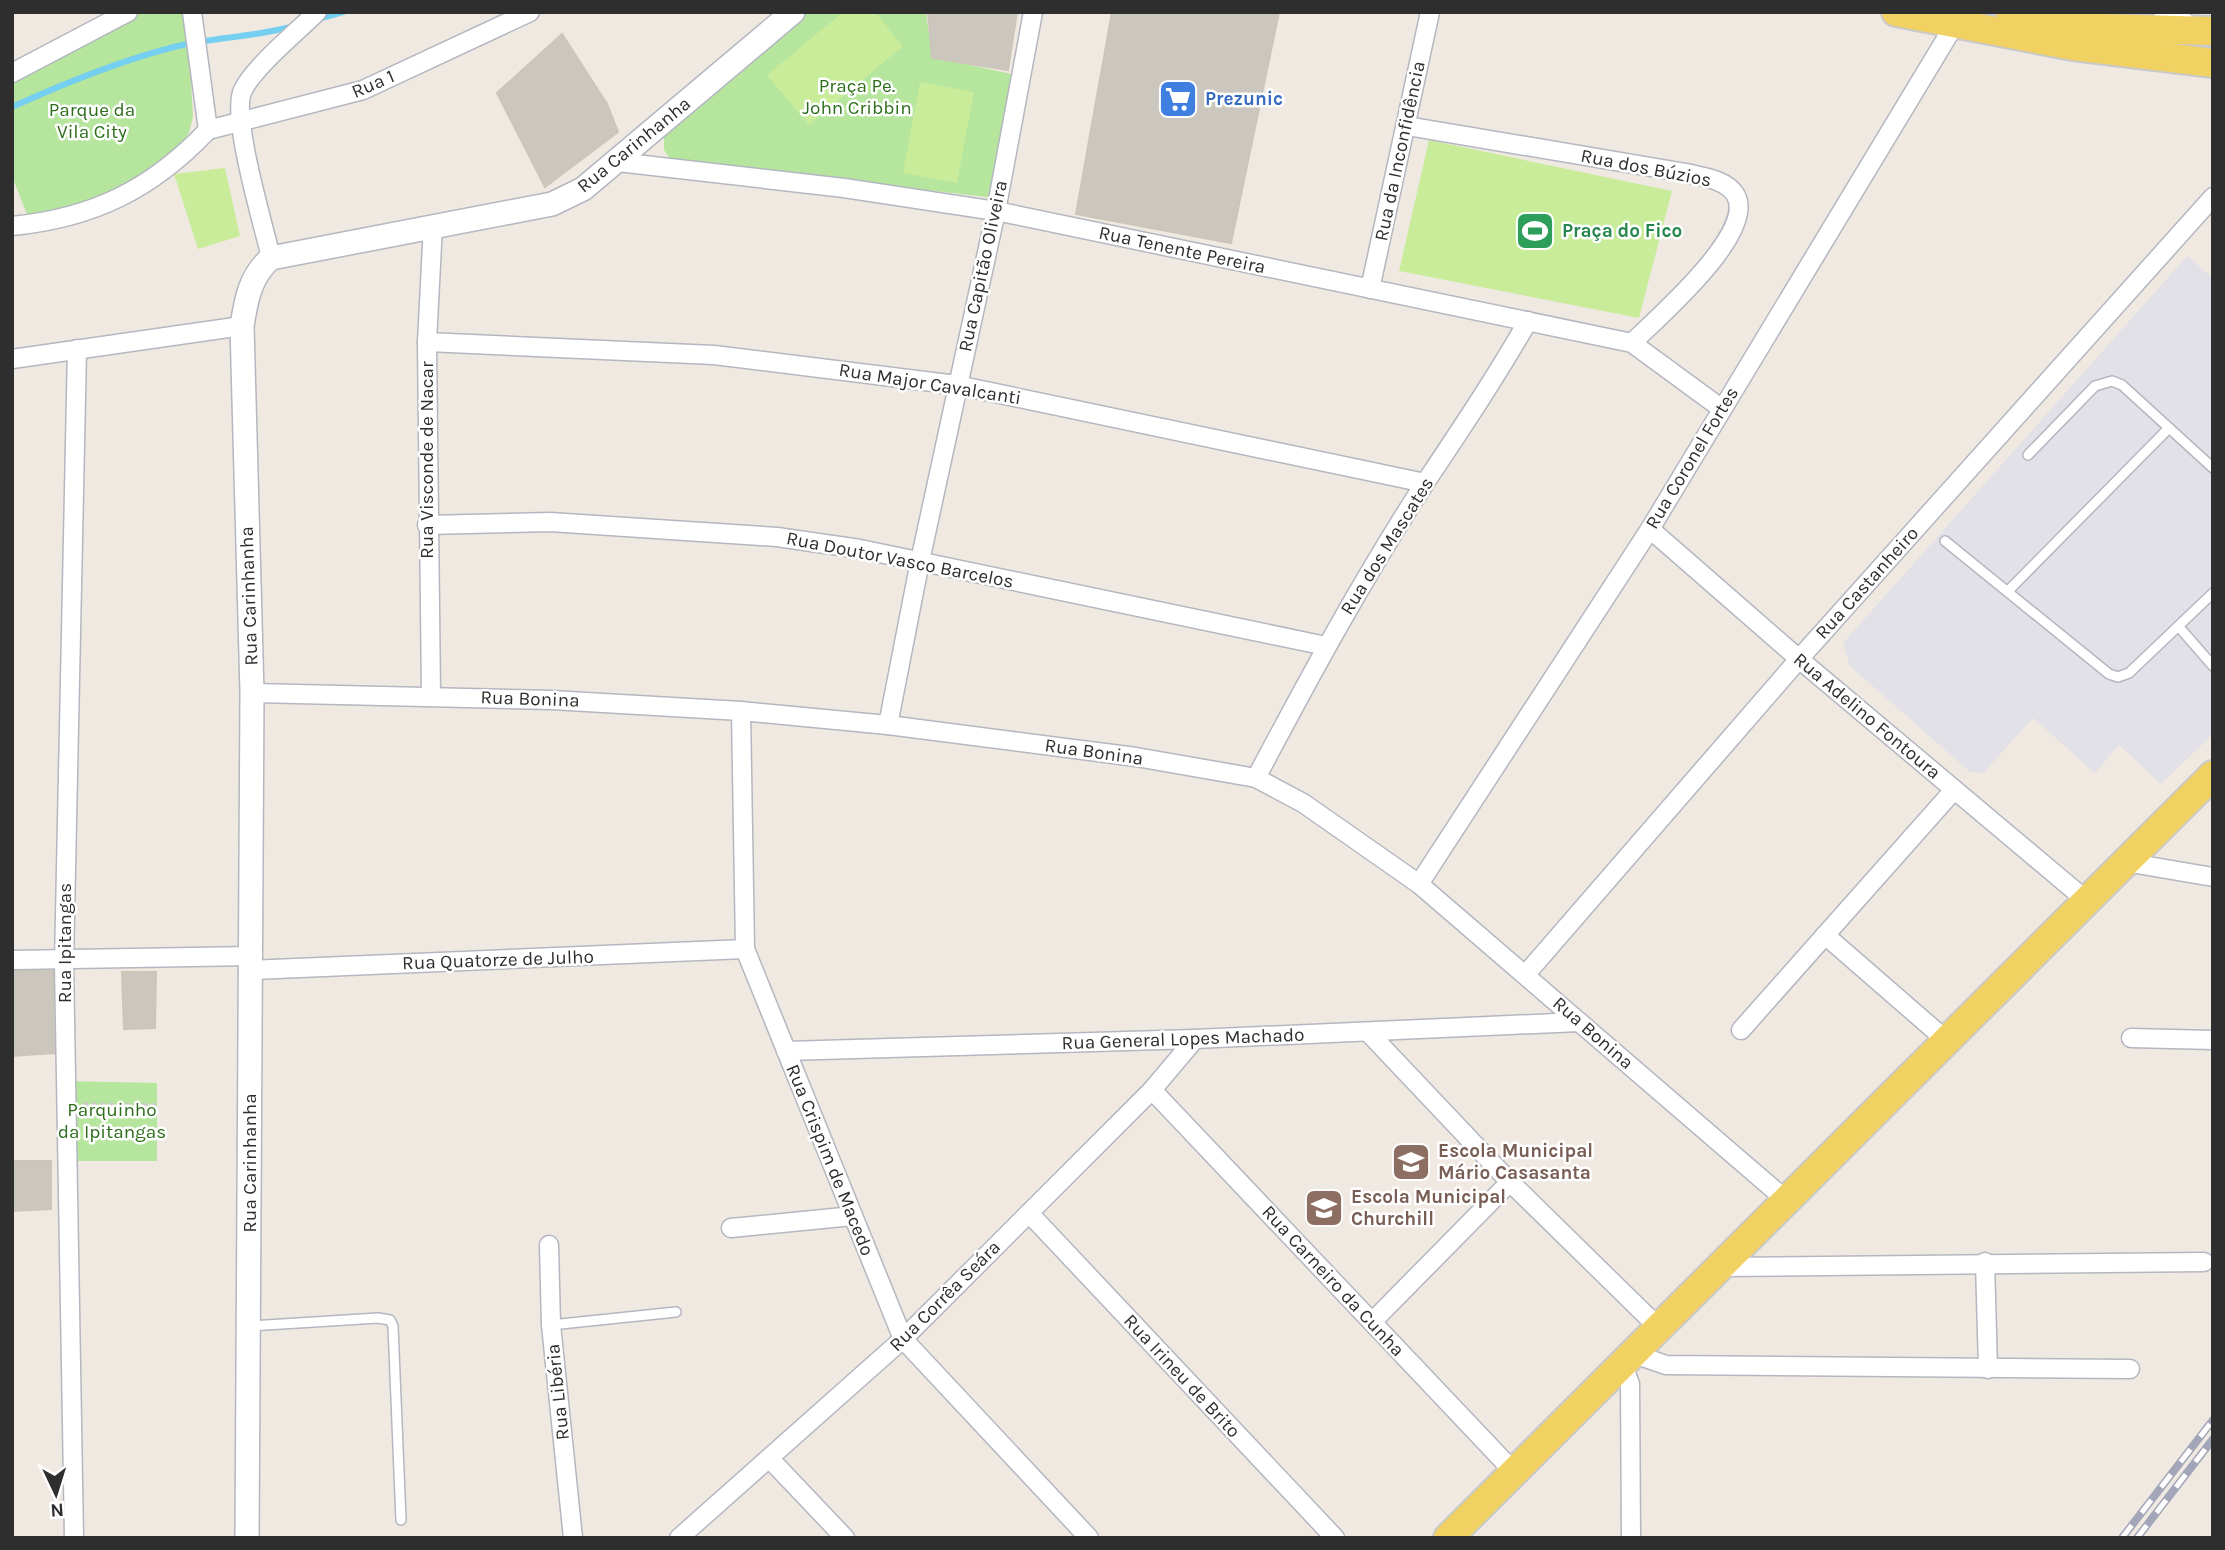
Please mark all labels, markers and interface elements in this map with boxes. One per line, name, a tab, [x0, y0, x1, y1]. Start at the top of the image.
street label: Rua da Inconfidência	[1370, 59, 1430, 243]
street label: Rua 1	[348, 65, 398, 103]
park label: Praça Pe. John Cribbin	[802, 75, 912, 119]
supermarket icon: Prezunic	[1157, 78, 1199, 120]
place label: Prezunic	[1205, 88, 1283, 110]
street label: Rua Carinhanha	[573, 93, 695, 197]
park label: Parque da Vila City	[49, 99, 135, 143]
street label: Rua dos Búzios	[1579, 145, 1713, 191]
street label: Rua Capitão Oliveira	[954, 178, 1012, 354]
sports icon: Praça do Fico	[1514, 210, 1556, 252]
place label: Praça do Fico	[1562, 220, 1682, 242]
street label: Rua Tenente Pereira	[1097, 222, 1267, 278]
street label: Rua Major Cavalcanti	[837, 359, 1023, 409]
street label: Rua Visconde de Nacar	[416, 361, 438, 559]
street label: Rua Coronel Fortes	[1641, 383, 1743, 533]
street label: Rua dos Mascates	[1336, 473, 1438, 619]
street label: Rua Castanheiro	[1811, 522, 1923, 644]
street label: Rua Carinhanha	[236, 526, 262, 666]
street label: Rua Doutor Vasco Barcelos	[784, 527, 1016, 593]
street label: Rua Adelino Fontoura	[1789, 648, 1945, 784]
street label: Rua Bonina	[480, 686, 580, 712]
street label: Rua Bonina	[1043, 734, 1145, 770]
street label: Rua Ipitangas	[54, 883, 76, 1003]
street label: Rua Quatorze de Julho	[402, 946, 594, 974]
street label: Rua Bonina	[1548, 992, 1638, 1074]
street label: Rua General Lopes Machado	[1061, 1024, 1305, 1054]
street label: Rua Crispim de Macedo	[781, 1061, 879, 1259]
street label: Rua Carinhanha	[239, 1093, 261, 1233]
park label: Parquinho da Ipitangas	[58, 1099, 166, 1143]
place label: Escola Municipal Mário Casasanta	[1438, 1140, 1593, 1184]
school or university icon: Escola Municipal Mário Casasanta	[1390, 1141, 1432, 1183]
place label: Escola Municipal Churchill	[1351, 1186, 1506, 1230]
school or university icon: Escola Municipal Churchill	[1303, 1187, 1345, 1229]
street label: Rua Carneiro da Cunha	[1257, 1201, 1409, 1361]
street label: Rua Corrêa Seára	[885, 1236, 1005, 1356]
street label: Rua Irineu de Brito	[1119, 1310, 1245, 1442]
street label: Rua Libéria	[542, 1343, 574, 1441]
north arrow	[21, 1459, 91, 1529]
text: N	[50, 1499, 65, 1521]

